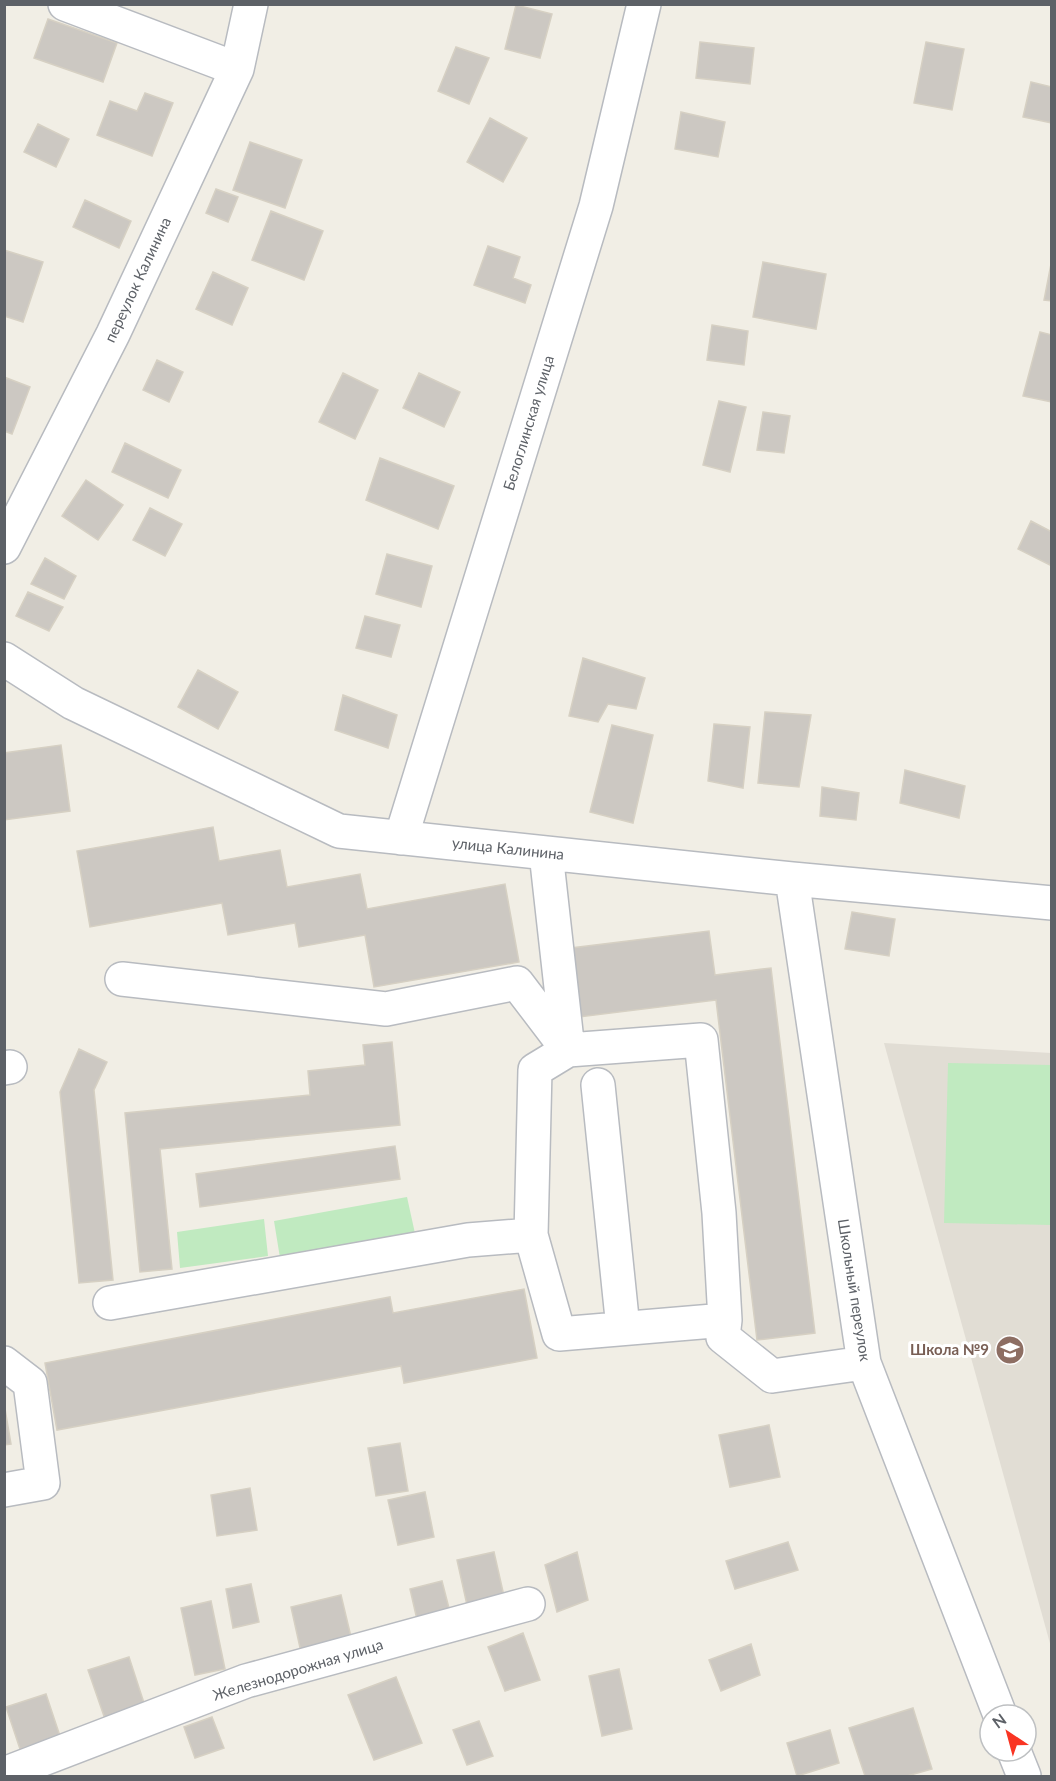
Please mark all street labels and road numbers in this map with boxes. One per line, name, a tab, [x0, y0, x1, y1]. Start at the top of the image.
street label: переулок Калинина	[100, 214, 174, 345]
street label: Белоглинская улица	[499, 353, 557, 492]
street label: улица Калинина	[451, 833, 565, 863]
street label: Школьный переулок	[835, 1217, 875, 1363]
street label: Железнодорожная улица	[210, 1635, 385, 1704]

